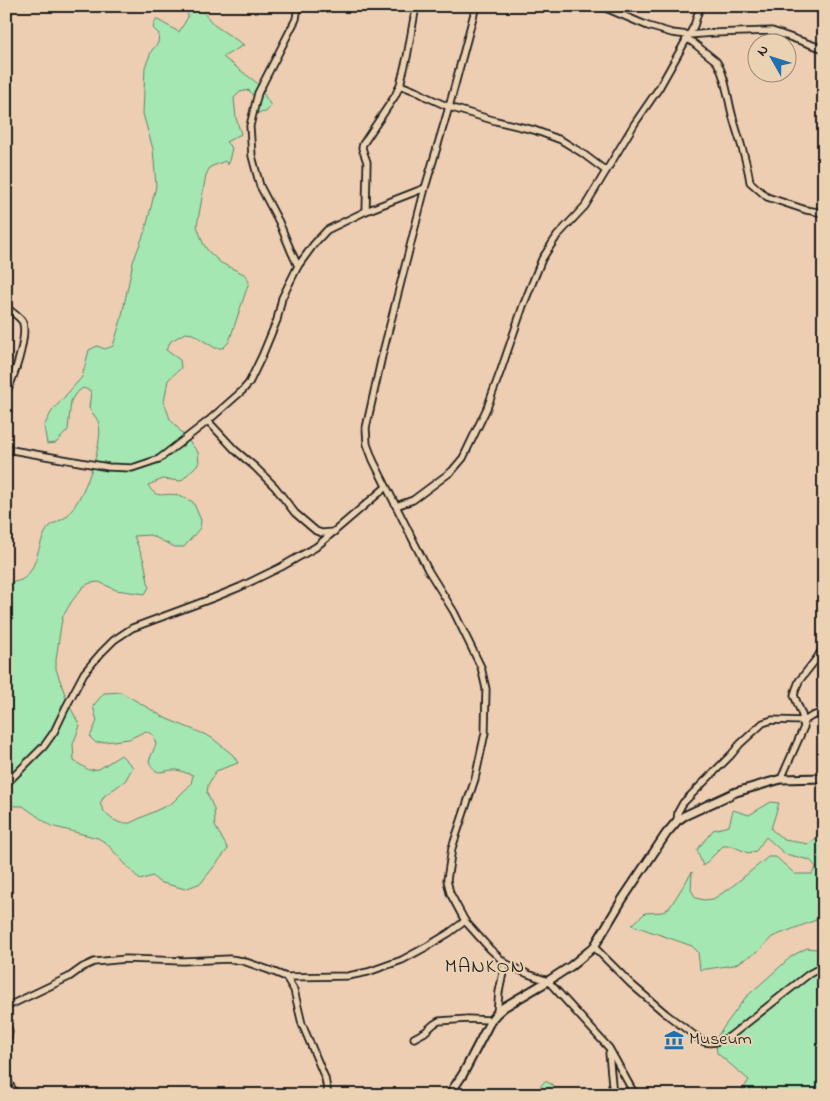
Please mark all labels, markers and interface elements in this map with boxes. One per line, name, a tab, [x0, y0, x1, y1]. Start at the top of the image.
north arrow	[748, 32, 798, 82]
text: N	[752, 40, 774, 61]
district label: MANKON	[445, 953, 525, 982]
place label: Museum	[689, 1027, 752, 1053]
museum icon: Museum	[663, 1029, 685, 1051]

